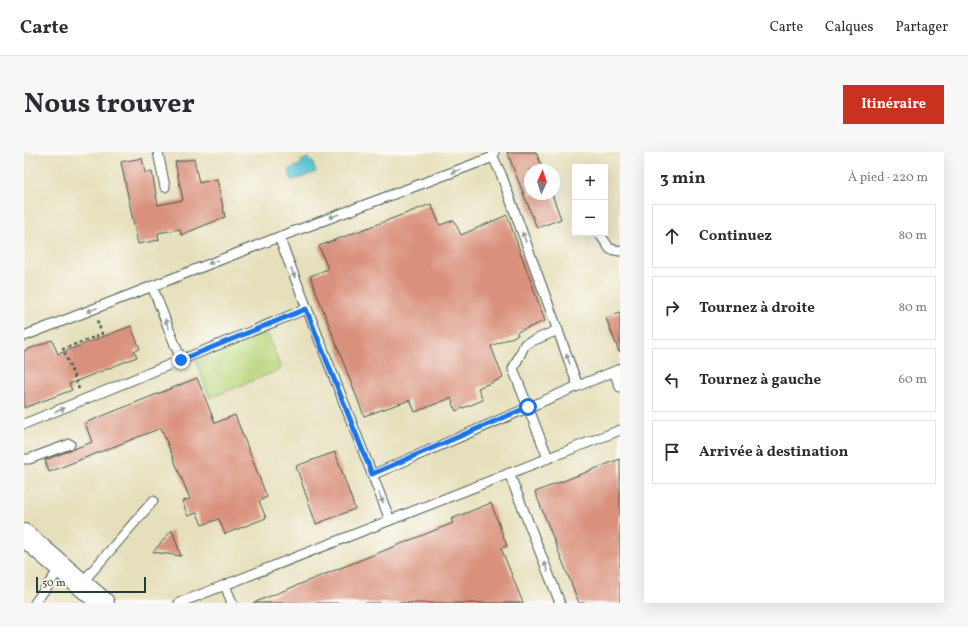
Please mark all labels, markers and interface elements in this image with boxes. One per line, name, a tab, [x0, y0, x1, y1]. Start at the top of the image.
text: Carte	[20, 15, 68, 41]
text: Carte	[770, 18, 803, 37]
text: Calques	[825, 18, 873, 37]
text: Partager	[895, 18, 948, 37]
text: Nous trouver	[24, 85, 195, 124]
button: Itinéraire	[843, 85, 944, 124]
north arrow	[524, 164, 560, 200]
map controls	[572, 164, 608, 236]
button: +	[572, 164, 608, 200]
text: 3 min	[660, 167, 706, 190]
one-way arrow	[450, 168, 462, 174]
text: À pied · 220 m	[848, 169, 928, 187]
button: −	[572, 200, 608, 236]
one-way arrow	[328, 213, 340, 219]
icon: ahead	[661, 225, 683, 247]
text: Continuez	[699, 226, 772, 247]
text: 80 m	[898, 227, 927, 245]
one-way arrow	[520, 230, 526, 242]
one-way arrow	[206, 260, 218, 266]
one-way arrow	[290, 268, 296, 280]
icon: right	[661, 297, 683, 319]
text: Tournez à droite	[699, 298, 815, 319]
text: 80 m	[898, 299, 927, 317]
one-way arrow	[85, 307, 97, 313]
one-way arrow	[163, 317, 169, 329]
route end	[172, 351, 190, 369]
one-way arrow	[565, 353, 571, 365]
icon: left	[661, 369, 683, 391]
text: Tournez à gauche	[699, 370, 821, 391]
text: 60 m	[899, 371, 927, 389]
route start	[519, 398, 537, 416]
one-way arrow	[55, 406, 67, 412]
icon: arrive	[661, 441, 683, 463]
text: Arrivée à destination	[699, 442, 848, 463]
one-way arrow	[379, 493, 385, 505]
one-way arrow	[542, 560, 548, 572]
scale bar	[36, 575, 146, 594]
text: 50 m	[42, 576, 66, 591]

